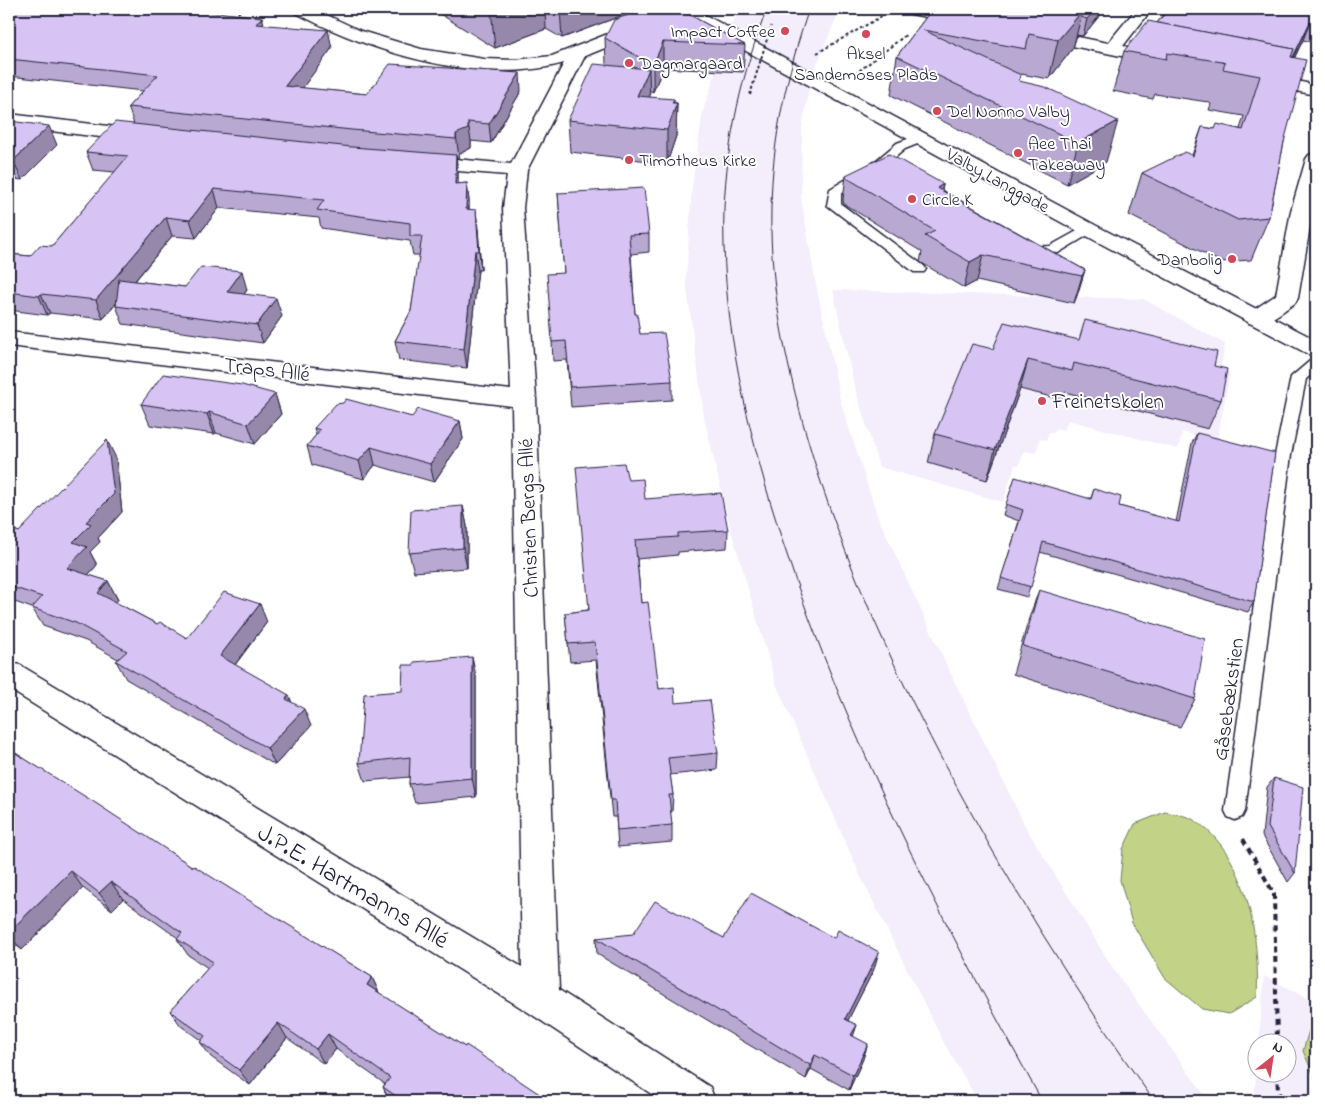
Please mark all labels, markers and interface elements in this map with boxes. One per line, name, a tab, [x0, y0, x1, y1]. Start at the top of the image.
place label: Impact Coffee	[670, 20, 776, 46]
marker: Impact Coffee	[779, 25, 791, 37]
marker: Aksel Sandemoses Plads	[860, 28, 872, 40]
place label: Aksel Sandemoses Plads	[794, 42, 938, 89]
place label: Dagmargaard	[638, 52, 743, 79]
marker: Dagmargaard	[623, 57, 635, 69]
place label: Del Nonno Valby	[946, 100, 1070, 126]
marker: Del Nonno Valby	[931, 105, 943, 117]
place label: Aee Thai Takeaway	[1028, 132, 1105, 179]
street label: Valby Langgade	[939, 142, 1054, 222]
marker: Aee Thai Takeaway	[1012, 147, 1024, 159]
place label: Timotheus Kirke	[639, 149, 757, 175]
marker: Timotheus Kirke	[623, 154, 635, 166]
place label: Circle K	[922, 188, 973, 214]
marker: Circle K	[906, 193, 918, 205]
place label: Danbolig	[1157, 248, 1222, 275]
marker: Danbolig	[1226, 253, 1238, 265]
street label: Traps Allé	[222, 351, 312, 391]
place label: Freinetskolen	[1051, 388, 1164, 418]
marker: Freinetskolen	[1036, 395, 1048, 407]
street label: Christen Bergs Allé	[512, 437, 550, 598]
street label: Gåsebækstien	[1207, 636, 1253, 763]
street label: J.P.E. Hartmanns Allé	[250, 816, 456, 959]
north arrow	[1248, 1032, 1298, 1082]
text: N	[1268, 1037, 1287, 1059]

